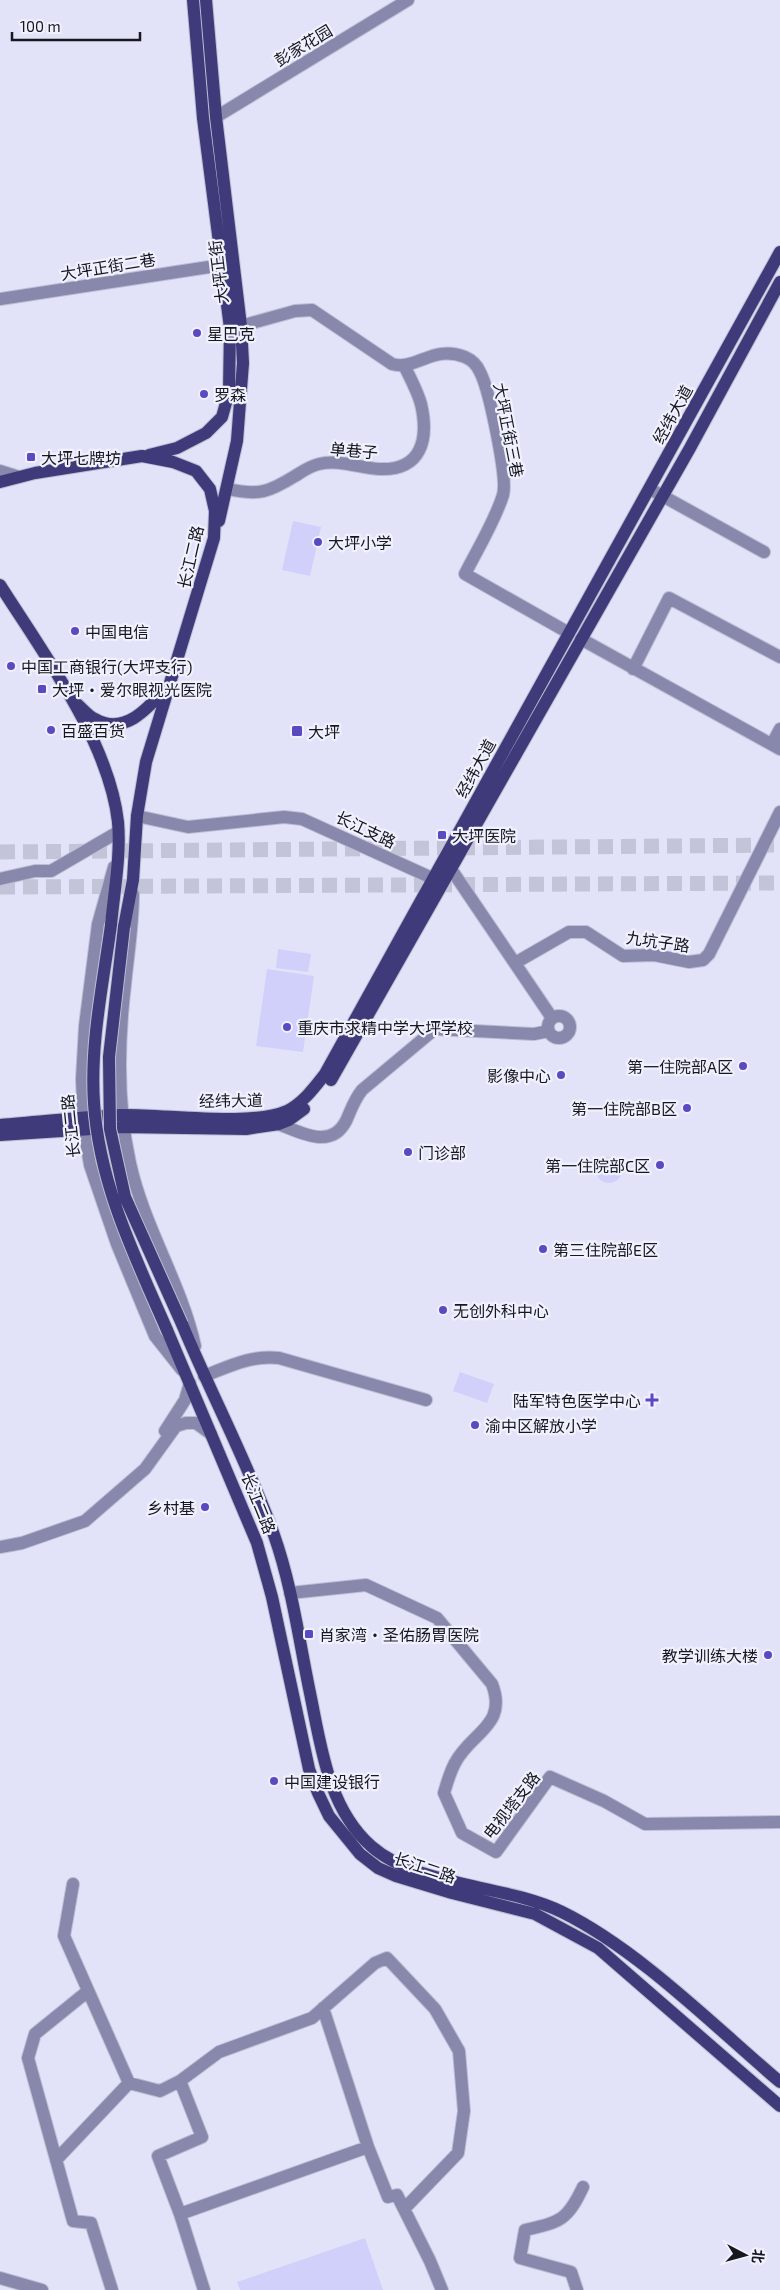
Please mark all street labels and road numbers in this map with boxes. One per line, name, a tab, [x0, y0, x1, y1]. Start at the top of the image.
street label: 彭家花园	[271, 20, 335, 70]
street label: 大坪正街	[205, 239, 231, 305]
street label: 大坪正街二巷	[59, 249, 157, 283]
street label: 大坪正街三巷	[491, 381, 527, 479]
street label: 经纬大道	[648, 381, 696, 447]
street label: 单巷子	[329, 438, 379, 462]
street label: 长江二路	[174, 524, 206, 590]
street label: 经纬大道	[451, 735, 499, 801]
street label: 长江支路	[333, 807, 399, 851]
street label: 九坑子路	[625, 927, 691, 955]
street label: 经纬大道	[199, 1090, 263, 1110]
street label: 长江二路	[57, 1093, 83, 1159]
street label: 长江二路	[238, 1470, 280, 1536]
street label: 电视塔支路	[479, 1768, 543, 1842]
street label: 长江二路	[392, 1848, 458, 1886]

